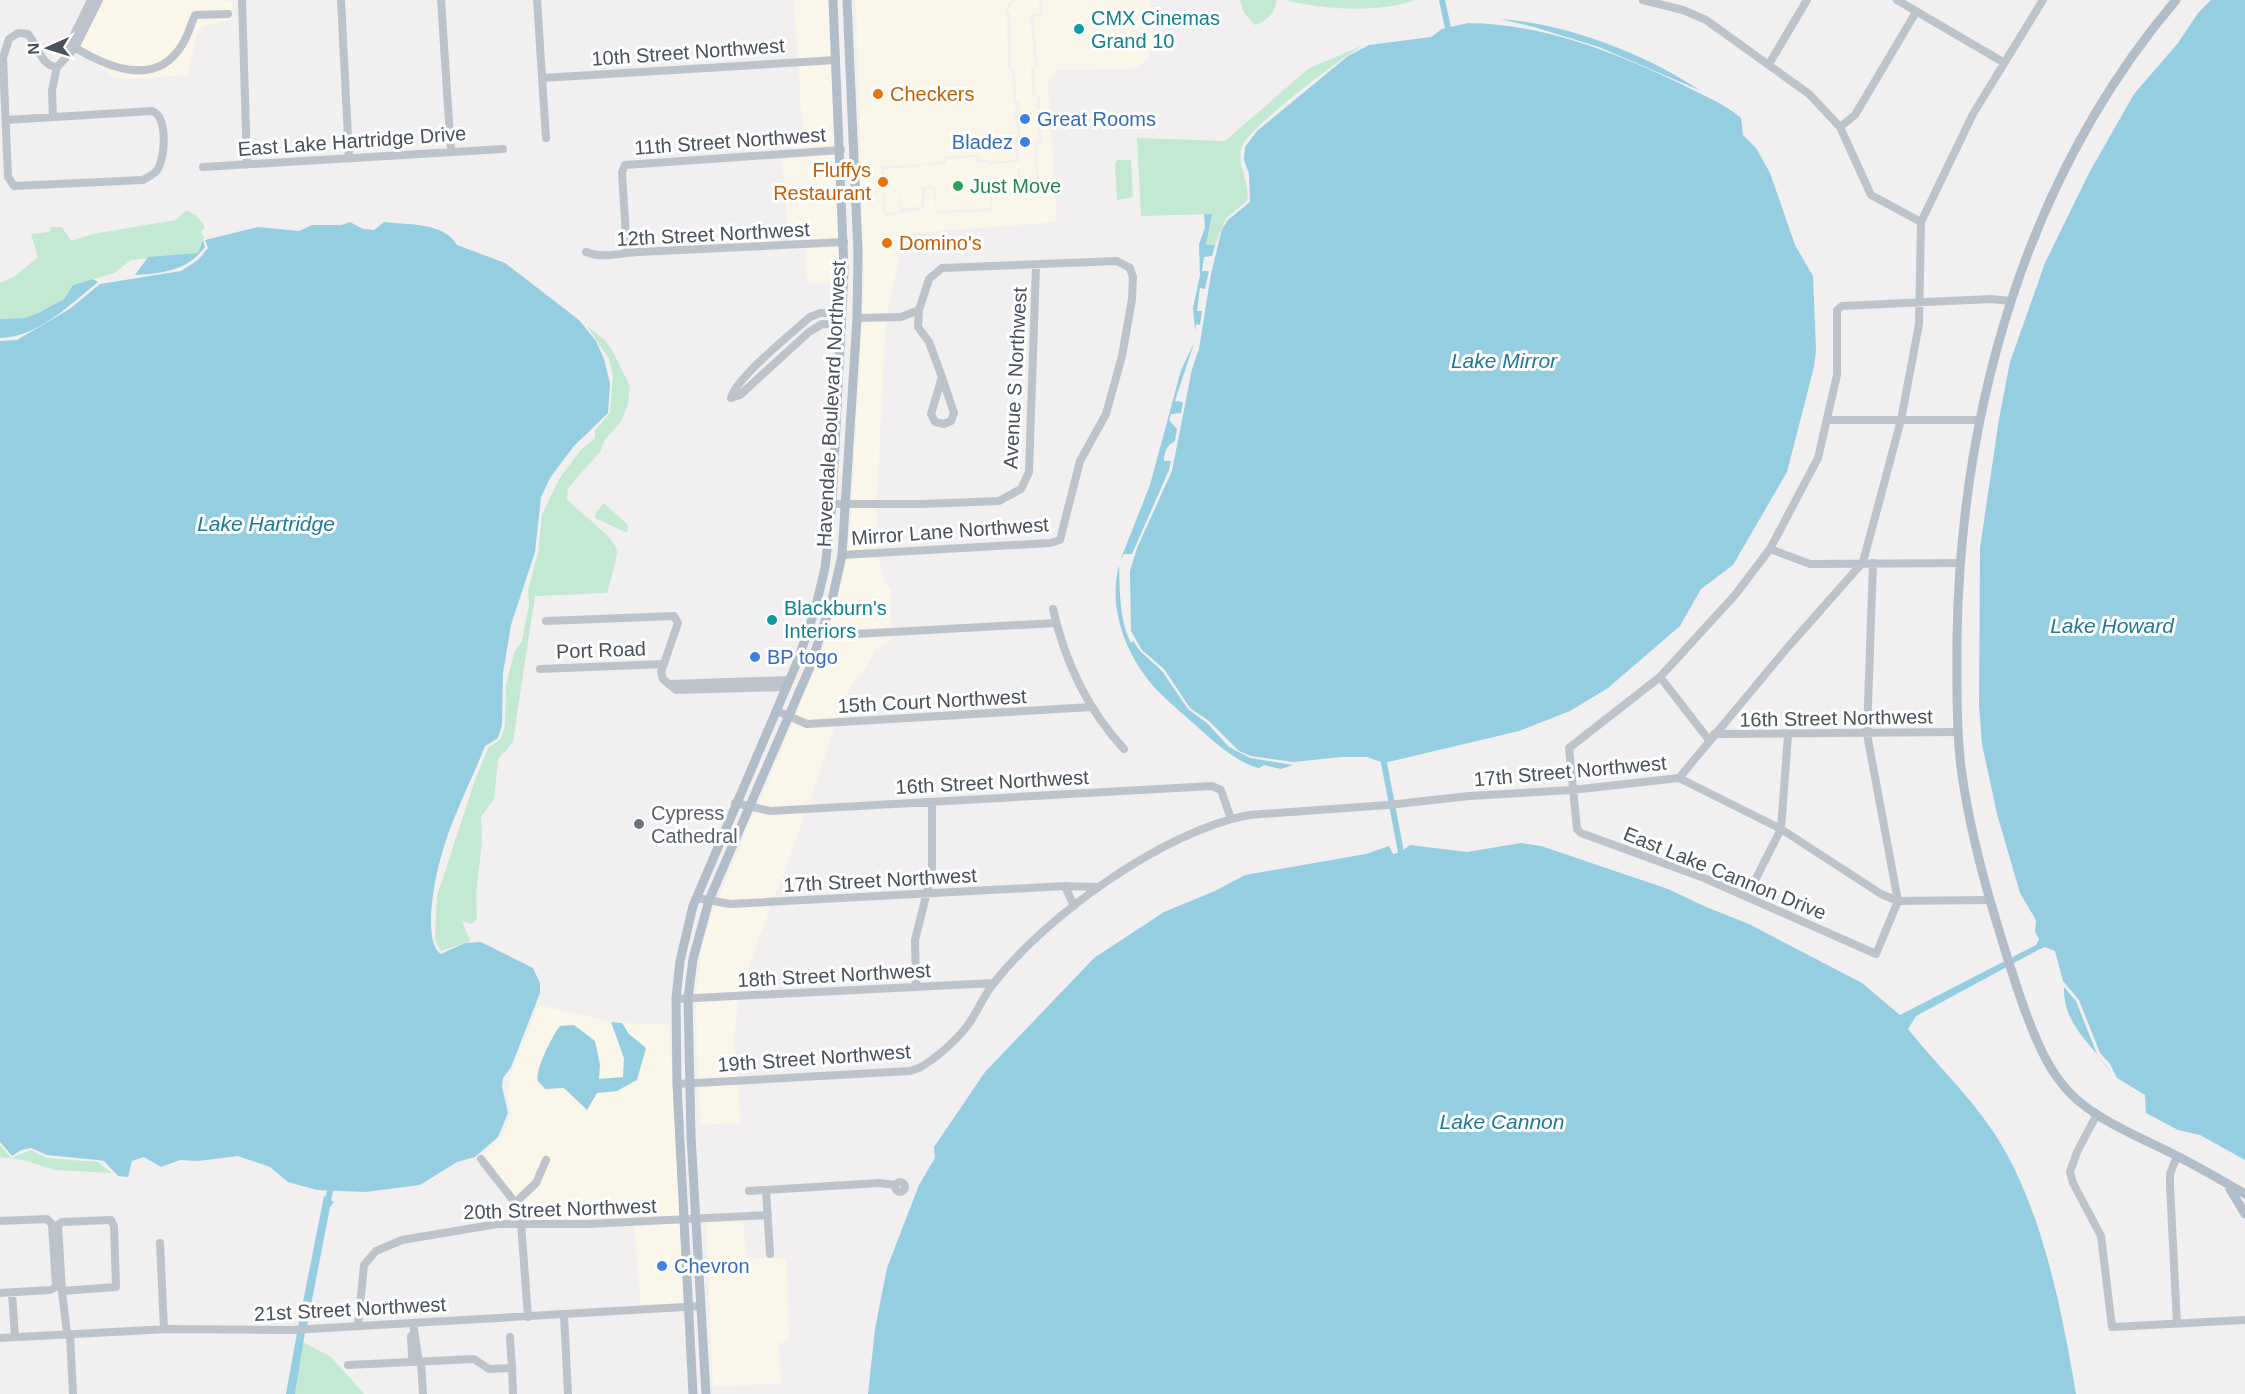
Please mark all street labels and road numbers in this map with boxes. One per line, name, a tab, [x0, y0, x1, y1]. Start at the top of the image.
street label: 10th Street Northwest	[591, 34, 786, 70]
street label: East Lake Hartridge Drive	[237, 122, 467, 160]
street label: 11th Street Northwest	[633, 123, 827, 159]
street label: 12th Street Northwest	[616, 218, 811, 250]
street label: Havendale Boulevard Northwest	[813, 260, 850, 548]
street label: Avenue S Northwest	[999, 286, 1031, 469]
street label: Mirror Lane Northwest	[851, 513, 1050, 549]
street label: Port Road	[556, 637, 646, 663]
street label: 15th Court Northwest	[837, 685, 1027, 717]
street label: 16th Street Northwest	[1739, 705, 1933, 731]
street label: 17th Street Northwest	[1473, 752, 1668, 790]
street label: 16th Street Northwest	[895, 766, 1090, 798]
street label: East Lake Cannon Drive	[1620, 822, 1830, 924]
street label: 17th Street Northwest	[783, 864, 978, 896]
street label: 18th Street Northwest	[737, 959, 932, 991]
street label: 19th Street Northwest	[717, 1040, 912, 1076]
street label: 20th Street Northwest	[463, 1195, 657, 1223]
street label: 21st Street Northwest	[253, 1293, 447, 1325]

